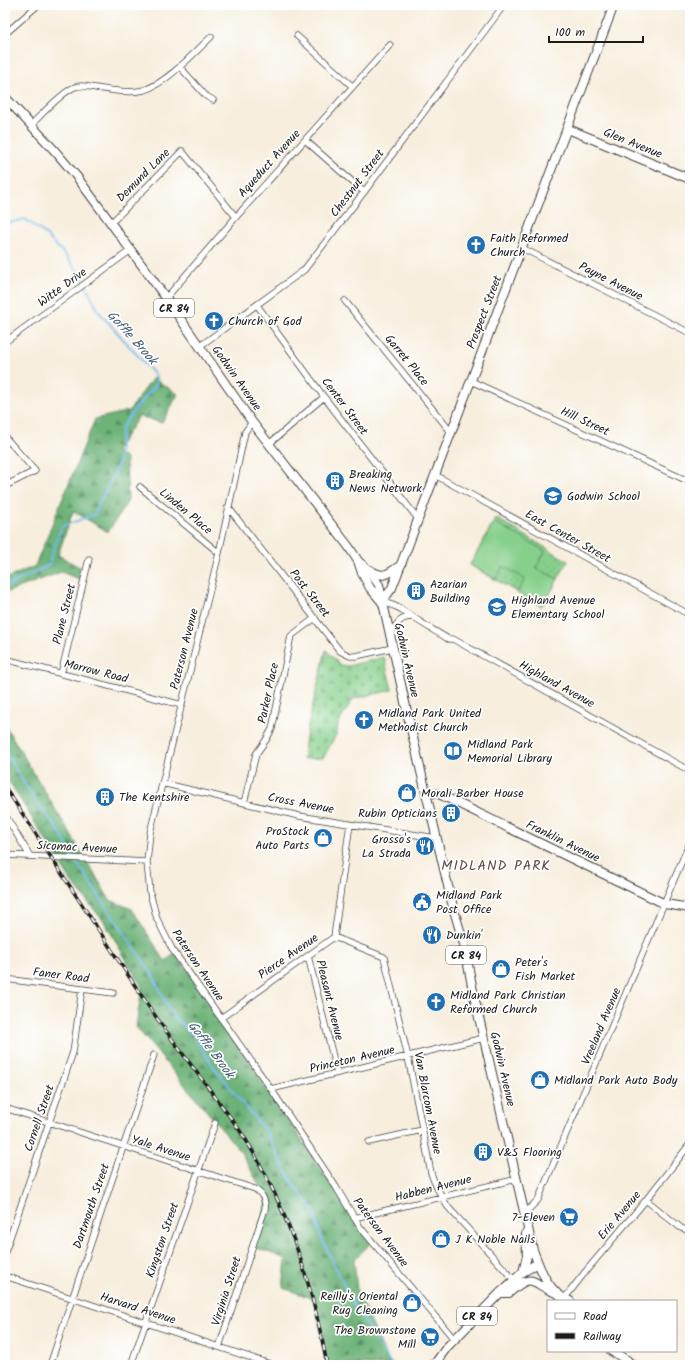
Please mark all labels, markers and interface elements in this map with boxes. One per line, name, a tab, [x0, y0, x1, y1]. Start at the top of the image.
scale bar	[549, 18, 643, 44]
text: 100 m	[555, 23, 586, 42]
street label: Glen Avenue	[600, 123, 666, 164]
street label: Aqueduct Avenue	[234, 125, 306, 202]
street label: Demund Lane	[112, 144, 175, 207]
street label: Chestnut Street	[325, 145, 390, 221]
place label: Faith Reformed Church	[490, 229, 569, 262]
church icon: Faith Reformed Church	[465, 234, 487, 256]
street label: Payne Avenue	[575, 257, 647, 306]
street label: Witte Drive	[34, 263, 91, 312]
street label: Prospect Street	[462, 272, 507, 352]
road number: CR 84	[154, 299, 194, 317]
water label: Goffle Brook	[102, 306, 163, 371]
church icon: Church of God	[203, 310, 225, 332]
place label: Church of God	[228, 312, 302, 331]
street label: Garret Place	[380, 330, 434, 391]
street label: Godwin Avenue	[207, 342, 267, 415]
street label: Center Street	[316, 373, 373, 440]
street label: Hill Street	[557, 402, 613, 441]
place label: Breaking News Network	[349, 465, 422, 498]
building icon: Breaking News Network	[324, 470, 346, 492]
street label: Linden Place	[155, 483, 217, 540]
school or university icon: Godwin School	[542, 485, 564, 507]
place label: Godwin School	[567, 487, 640, 506]
street label: East Center Street	[521, 505, 614, 568]
street label: Post Street	[285, 565, 335, 622]
place label: Azarian Building	[430, 575, 470, 608]
building icon: Azarian Building	[405, 580, 427, 602]
street label: Plane Street	[48, 581, 81, 647]
place label: Highland Avenue Elementary School	[511, 591, 604, 624]
school or university icon: Highland Avenue Elementary School	[486, 596, 508, 618]
street label: Paterson Avenue	[165, 606, 204, 692]
street label: Godwin Avenue	[389, 621, 424, 700]
street label: Morrow Road	[62, 654, 131, 689]
street label: Highland Avenue	[515, 656, 599, 713]
street label: Parker Place	[253, 660, 284, 725]
place label: Midland Park United Methodist Church	[378, 704, 482, 737]
church icon: Midland Park United Methodist Church	[353, 709, 375, 731]
place label: Midland Park Memorial Library	[467, 735, 552, 768]
library icon: Midland Park Memorial Library	[442, 740, 464, 762]
shop icon: Morali Barber House	[396, 782, 418, 804]
place label: Morali Barber House	[421, 784, 524, 803]
building icon: The Kentshire	[94, 786, 116, 808]
place label: The Kentshire	[119, 788, 190, 807]
street label: Cross Avenue	[266, 788, 336, 819]
building icon: Rubin Opticians	[440, 802, 462, 824]
place label: Rubin Opticians	[358, 804, 437, 823]
street label: Franklin Avenue	[523, 815, 604, 868]
place label: ProStock Auto Parts	[255, 822, 309, 855]
shop icon: ProStock Auto Parts	[312, 827, 334, 849]
place label: Grosso's La Strada	[362, 830, 411, 863]
restaurant icon: Grosso's La Strada	[414, 835, 436, 857]
street label: Sicomac Avenue	[36, 836, 118, 859]
district label: MIDLAND PARK	[441, 855, 551, 877]
place label: Midland Park Post Office	[436, 886, 502, 919]
public building icon: Midland Park Post Office	[411, 891, 433, 913]
restaurant icon: Dunkin'	[421, 924, 443, 946]
street label: Paterson Avenue	[166, 925, 229, 1006]
place label: Dunkin'	[446, 926, 483, 945]
street label: Pierce Avenue	[254, 928, 323, 984]
road number: CR 84	[446, 946, 486, 964]
place label: Peter's Fish Market	[515, 953, 576, 986]
street label: Pleasant Avenue	[310, 958, 349, 1043]
shop icon: Peter's Fish Market	[490, 958, 512, 980]
street label: Faner Road	[32, 963, 91, 988]
street label: Vreeland Avenue	[577, 984, 627, 1068]
place label: Midland Park Christian Reformed Church	[450, 986, 566, 1019]
church icon: Midland Park Christian Reformed Church	[425, 991, 447, 1013]
water label: Goffle Brook	[182, 1017, 241, 1085]
street label: Godwin Avenue	[485, 1030, 520, 1109]
street label: Princeton Avenue	[308, 1040, 397, 1079]
street label: Van Blarcom Avenue	[408, 1050, 447, 1156]
shop icon: Midland Park Auto Body	[529, 1069, 551, 1091]
place label: Midland Park Auto Body	[554, 1071, 678, 1090]
street label: Cornell Street	[19, 1082, 60, 1154]
street label: Yale Avenue	[129, 1130, 193, 1167]
building icon: V&S Flooring	[472, 1141, 494, 1163]
place label: V&S Flooring	[497, 1143, 562, 1162]
street label: Dartmouth Street	[68, 1161, 115, 1251]
street label: Habben Avenue	[393, 1170, 474, 1207]
street label: Erie Avenue	[593, 1186, 646, 1244]
street label: Paterson Avenue	[348, 1193, 414, 1272]
street label: Kingston Street	[141, 1199, 184, 1281]
supermarket icon: 7-Eleven	[558, 1206, 580, 1228]
place label: 7-Eleven	[512, 1208, 555, 1227]
shop icon: J K Noble Nails	[430, 1228, 452, 1250]
place label: J K Noble Nails	[455, 1230, 535, 1249]
street label: Virginia Street	[206, 1254, 247, 1328]
street label: Harvard Avenue	[98, 1287, 179, 1330]
place label: Reilly's Oriental Rug Cleaning	[320, 1287, 398, 1320]
shop icon: Reilly's Oriental Rug Cleaning	[401, 1292, 423, 1314]
legend	[547, 1300, 677, 1352]
road number: CR 84	[457, 1307, 497, 1325]
text: Road	[583, 1307, 608, 1326]
place label: The Brownstone Mill	[334, 1321, 417, 1354]
supermarket icon: The Brownstone Mill	[419, 1326, 441, 1348]
text: Railway	[583, 1327, 621, 1346]

